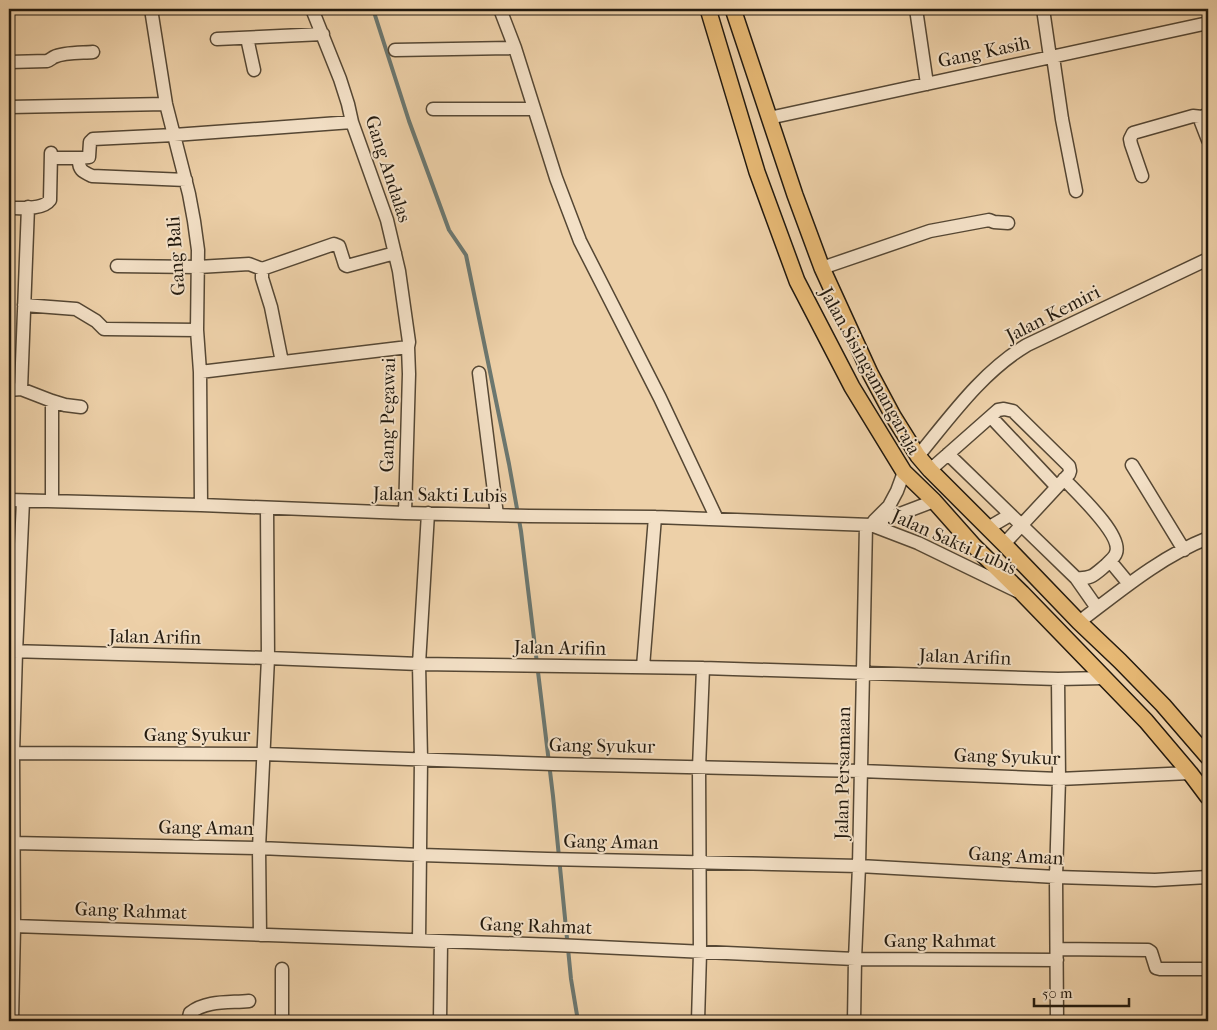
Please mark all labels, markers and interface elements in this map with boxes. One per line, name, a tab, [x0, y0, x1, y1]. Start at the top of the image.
street label: Gang Kasih	[936, 31, 1032, 72]
street label: Gang Andalas	[360, 113, 416, 225]
street label: Gang Bali	[162, 215, 190, 296]
street label: Jalan Kemiri	[1000, 281, 1104, 348]
street label: Jalan Sisingamangaraja	[814, 282, 925, 459]
street label: Gang Pegawai	[376, 357, 400, 473]
street label: Jalan Sakti Lubis	[371, 483, 507, 507]
street label: Jalan Sakti Lubis	[886, 504, 1020, 579]
street label: Jalan Arifin	[107, 625, 201, 649]
street label: Jalan Arifin	[512, 636, 606, 660]
street label: Jalan Arifin	[916, 644, 1012, 670]
street label: Jalan Persamaan	[831, 706, 855, 842]
street label: Gang Syukur	[144, 724, 251, 746]
street label: Gang Syukur	[549, 734, 656, 758]
street label: Gang Syukur	[953, 744, 1061, 770]
street label: Gang Aman	[158, 816, 254, 840]
street label: Gang Aman	[563, 830, 659, 854]
street label: Gang Aman	[968, 843, 1064, 869]
street label: Gang Rahmat	[74, 898, 188, 924]
street label: Gang Rahmat	[479, 913, 593, 939]
street label: Gang Rahmat	[884, 930, 996, 952]
scale bar	[1034, 975, 1130, 1007]
text: 50 m	[1042, 984, 1073, 1002]

